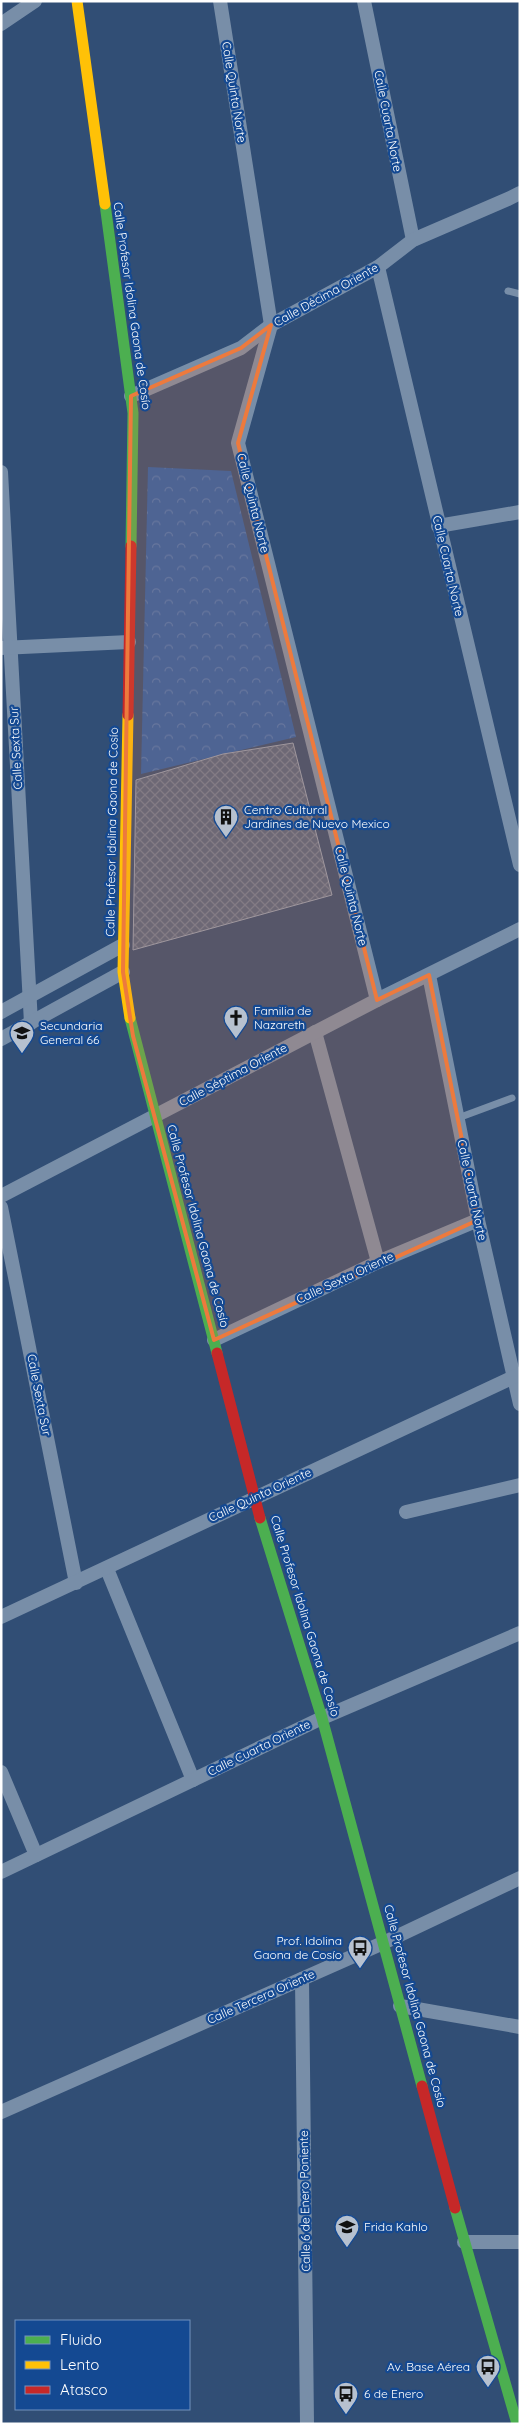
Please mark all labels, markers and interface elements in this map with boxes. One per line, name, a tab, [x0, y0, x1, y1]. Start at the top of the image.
street label: Calle Quinta Norte	[219, 40, 250, 144]
street label: Calle Cuarta Norte	[371, 69, 406, 173]
street label: Calle Profesor Idolina Gaona de Cosío	[110, 201, 154, 411]
street label: Calle Décima Oriente	[271, 259, 381, 330]
street label: Calle Quinta Norte	[234, 451, 273, 554]
street label: Calle Cuarta Norte	[430, 514, 467, 618]
street label: Calle Sexta Sur	[6, 706, 25, 790]
street label: Calle Profesor Idolina Gaona de Cosío	[102, 727, 121, 937]
place label: Centro Cultural Jardines de Nuevo Mexico	[244, 802, 390, 831]
building icon: Centro Cultural Jardines de Nuevo Mexico	[213, 804, 239, 838]
street label: Calle Quinta Norte	[332, 844, 371, 947]
place label: Familia de Nazareth	[254, 1003, 311, 1032]
church icon: Familia de Nazareth	[223, 1005, 249, 1039]
place label: Secundaria General 66	[40, 1018, 103, 1047]
school or university icon: Secundaria General 66	[9, 1020, 35, 1054]
street label: Calle Séptima Oriente	[176, 1040, 290, 1109]
street label: Calle Profesor Idolina Gaona de Cosío	[164, 1123, 233, 1329]
street label: Calle Cuarta Norte	[454, 1138, 491, 1242]
street label: Calle Sexta Oriente	[294, 1248, 396, 1307]
street label: Calle Sexta Sur	[24, 1353, 55, 1438]
street label: Calle Quinta Oriente	[206, 1464, 314, 1525]
street label: Calle Profesor Idolina Gaona de Cosío	[268, 1514, 343, 1718]
street label: Calle Cuarta Oriente	[205, 1716, 313, 1779]
street label: Calle Profesor Idolina Gaona de Cosío	[381, 1903, 450, 2109]
place label: Prof. Idolina Gaona de Cosío	[254, 1933, 342, 1962]
bus stop icon: Prof. Idolina Gaona de Cosío	[347, 1935, 373, 1969]
street label: Calle Tercera Oriente	[205, 1966, 317, 2027]
street label: Calle 6 de Enero Poniente	[296, 2130, 313, 2272]
school or university icon: Frida Kahlo	[334, 2214, 360, 2248]
place label: Frida Kahlo	[364, 2219, 428, 2234]
legend	[15, 2320, 190, 2410]
text: Fluido	[60, 2330, 102, 2349]
bus stop icon: Av. Base Aérea	[475, 2354, 501, 2388]
text: Lento	[60, 2355, 99, 2374]
place label: Av. Base Aérea	[387, 2359, 470, 2374]
text: Atasco	[60, 2380, 108, 2399]
bus stop icon: 6 de Enero	[333, 2381, 359, 2415]
place label: 6 de Enero	[364, 2386, 423, 2401]

